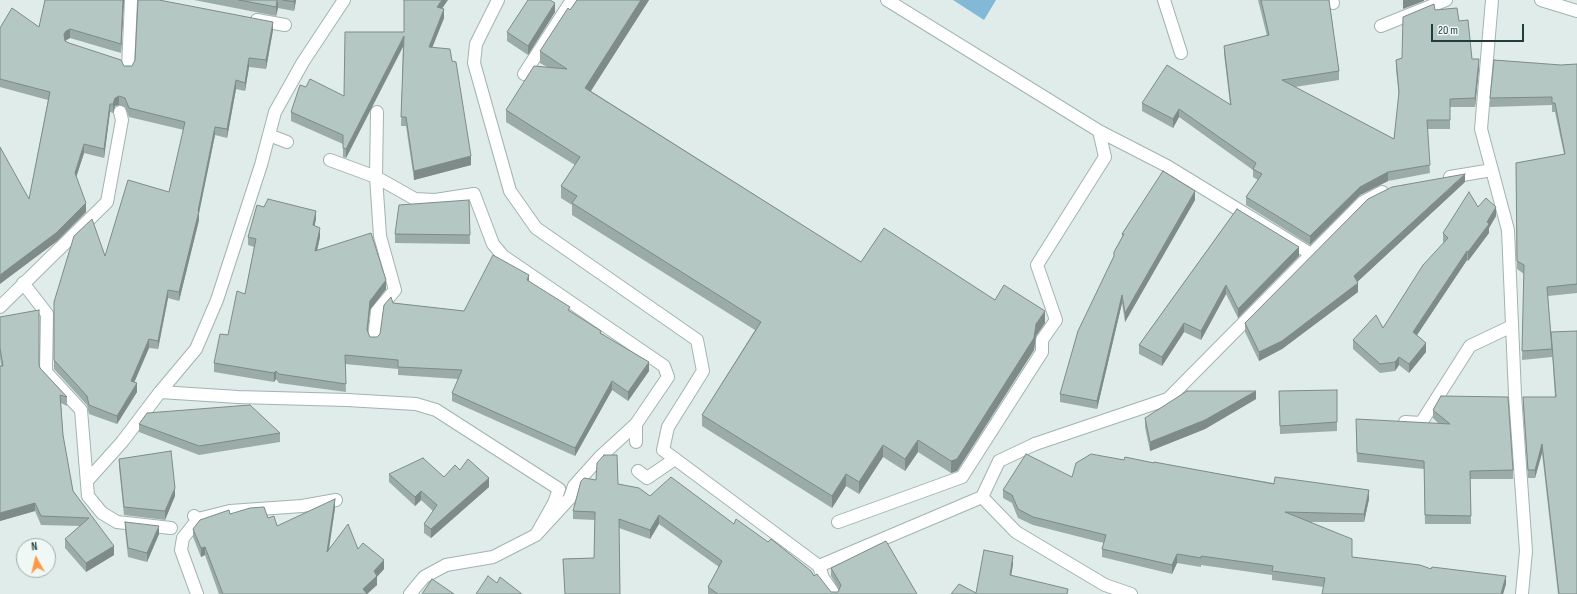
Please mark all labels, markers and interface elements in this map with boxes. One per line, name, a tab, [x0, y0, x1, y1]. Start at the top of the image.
scale bar	[1433, 16, 1526, 42]
text: 20 m	[1438, 23, 1458, 38]
north arrow	[16, 538, 56, 578]
text: N	[31, 540, 38, 553]

